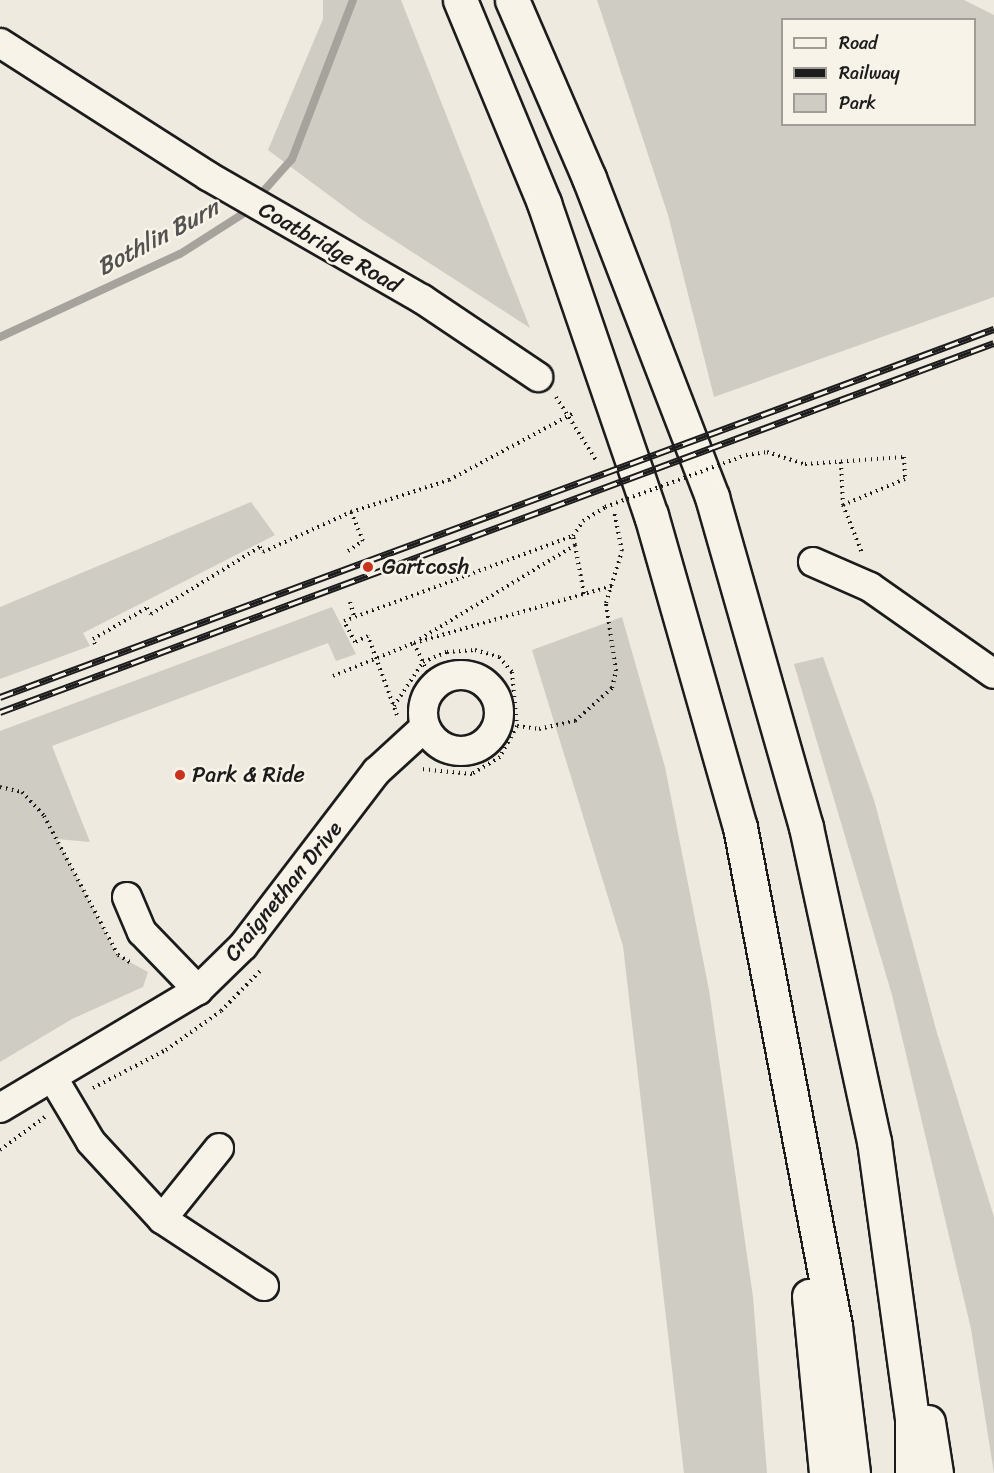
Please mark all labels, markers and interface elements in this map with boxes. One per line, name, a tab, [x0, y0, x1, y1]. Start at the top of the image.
legend	[781, 18, 976, 126]
text: Road	[839, 27, 878, 59]
text: Railway	[839, 57, 900, 89]
text: Park	[839, 87, 876, 119]
water label: Bothlin Burn	[92, 194, 224, 282]
street label: Coatbridge Road	[254, 196, 406, 298]
place label: Gartcosh	[382, 554, 469, 580]
marker: Gartcosh	[359, 558, 377, 576]
place label: Park & Ride	[192, 762, 305, 788]
marker: Park & Ride	[173, 768, 187, 782]
street label: Craignethan Drive	[218, 815, 348, 967]

